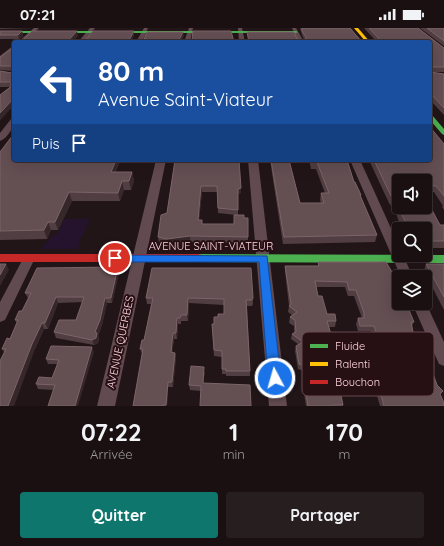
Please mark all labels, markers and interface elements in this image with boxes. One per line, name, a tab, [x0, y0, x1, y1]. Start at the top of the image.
text: 07:21	[20, 5, 55, 24]
text: 80 m	[98, 53, 164, 88]
icon: left	[32, 56, 84, 108]
text: Avenue Saint-Viateur	[98, 88, 273, 111]
icon: arrive	[68, 132, 90, 154]
text: Puis	[32, 134, 60, 153]
map controls	[392, 174, 432, 310]
button: sound	[392, 174, 432, 214]
button: search	[392, 222, 432, 262]
street label: AVENUE SAINT-VIATEUR	[149, 239, 273, 253]
pin	[98, 241, 132, 275]
icon: arrive	[104, 247, 126, 269]
button: layers	[392, 270, 432, 310]
street label: AVENUE QUERBES	[103, 294, 137, 390]
legend	[302, 332, 434, 396]
text: Fluide	[335, 339, 365, 353]
position arrow	[254, 357, 296, 399]
text: Ralenti	[335, 357, 370, 371]
text: Bouchon	[335, 375, 380, 389]
text: 07:22	[81, 417, 142, 447]
text: 1	[229, 417, 238, 447]
text: 170	[326, 417, 363, 447]
text: Arrivée	[90, 446, 133, 462]
text: min	[223, 446, 245, 462]
text: m	[338, 446, 350, 462]
button: Quitter	[20, 492, 218, 538]
button: Partager	[226, 492, 424, 538]

